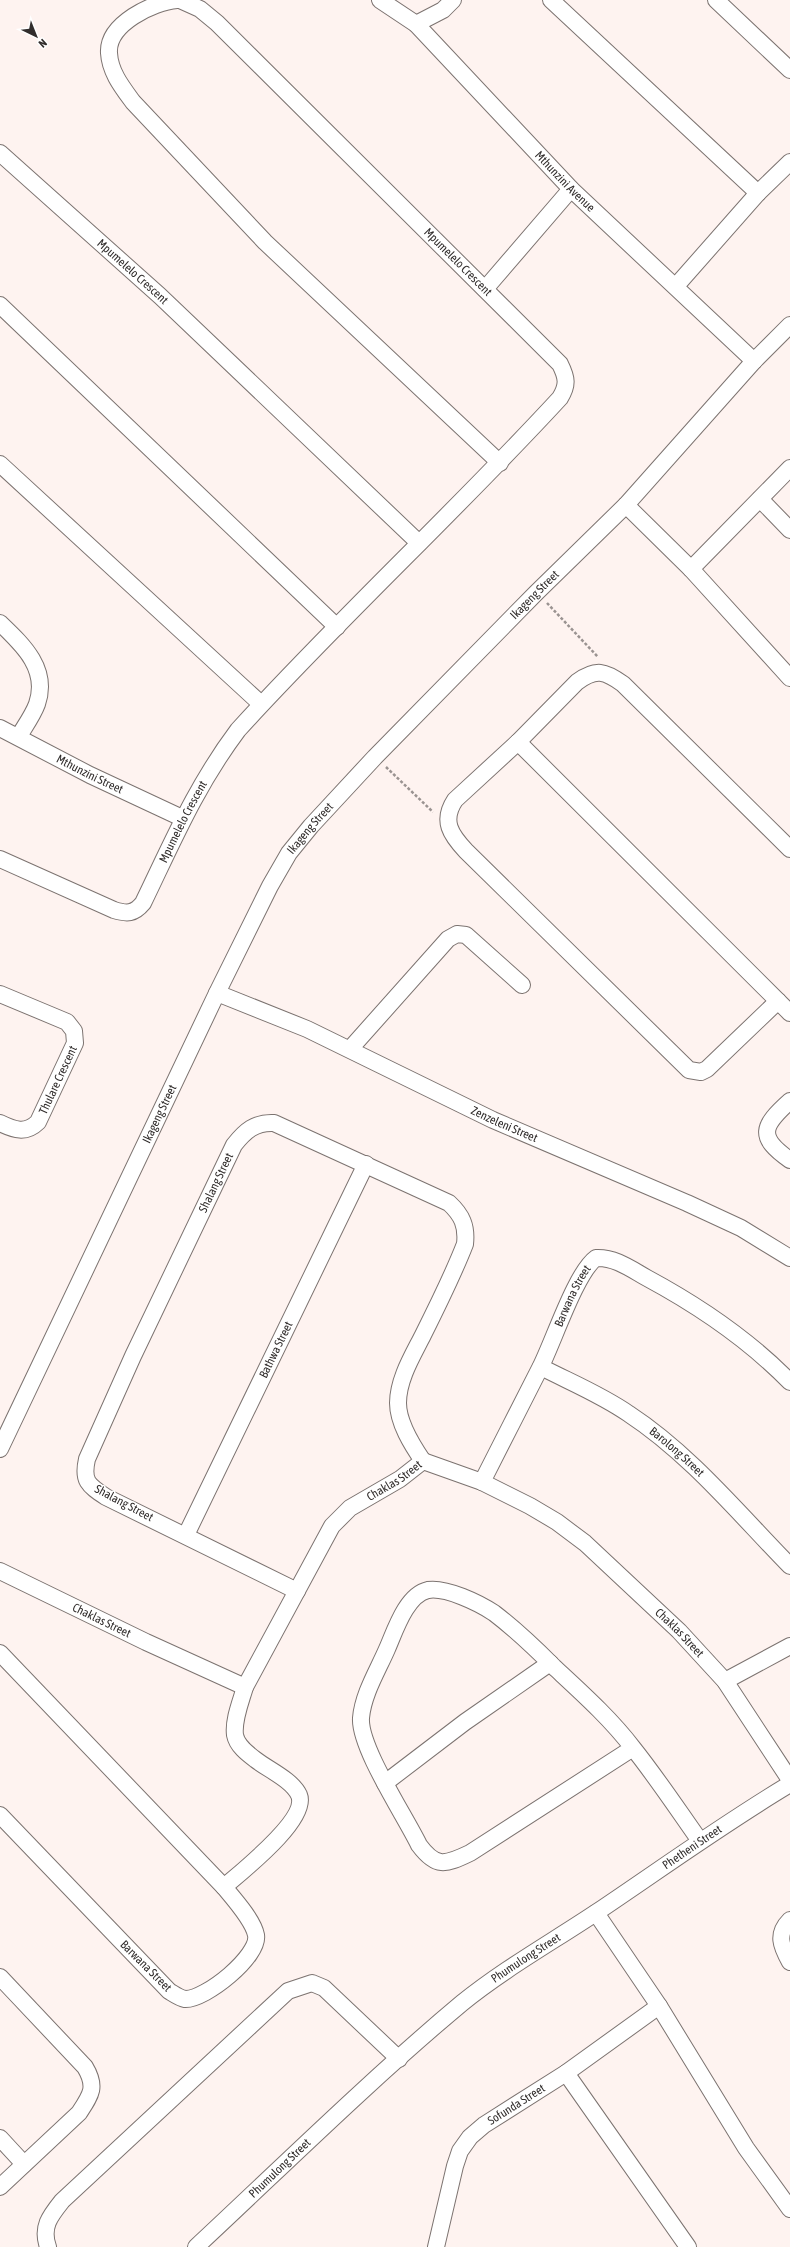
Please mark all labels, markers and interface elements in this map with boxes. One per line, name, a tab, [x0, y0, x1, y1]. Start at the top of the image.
north arrow	[16, 16, 56, 56]
text: N	[36, 37, 49, 50]
street label: Mthunzini Avenue	[532, 148, 598, 215]
street label: Mpumelelo Crescent	[421, 225, 495, 299]
street label: Mpumelelo Crescent	[94, 236, 171, 307]
street label: Ikageng Street	[507, 567, 562, 622]
street label: Mthunzini Street	[54, 752, 126, 797]
street label: Mpumelelo Crescent	[156, 778, 210, 865]
street label: Ikageng Street	[284, 799, 336, 857]
street label: Thulare Crescent	[36, 1043, 80, 1116]
street label: Ikageng Street	[139, 1082, 180, 1146]
street label: Zenzeleni Street	[469, 1103, 540, 1145]
street label: Shalang Street	[196, 1150, 236, 1215]
street label: Barwana Street	[552, 1262, 594, 1329]
street label: Bathwa Street	[256, 1319, 296, 1380]
street label: Barolong Street	[647, 1424, 708, 1480]
street label: Chaklas Street	[364, 1457, 425, 1504]
street label: Shalang Street	[92, 1482, 156, 1524]
street label: Chaklas Street	[70, 1600, 134, 1641]
street label: Chaklas Street	[652, 1605, 707, 1661]
street label: Phetheni Street	[660, 1822, 725, 1872]
street label: Phumulong Street	[488, 1930, 563, 1986]
street label: Barwana Street	[117, 1937, 175, 1995]
street label: Sofunda Street	[485, 2081, 548, 2128]
street label: Phumulong Street	[246, 2135, 314, 2201]

